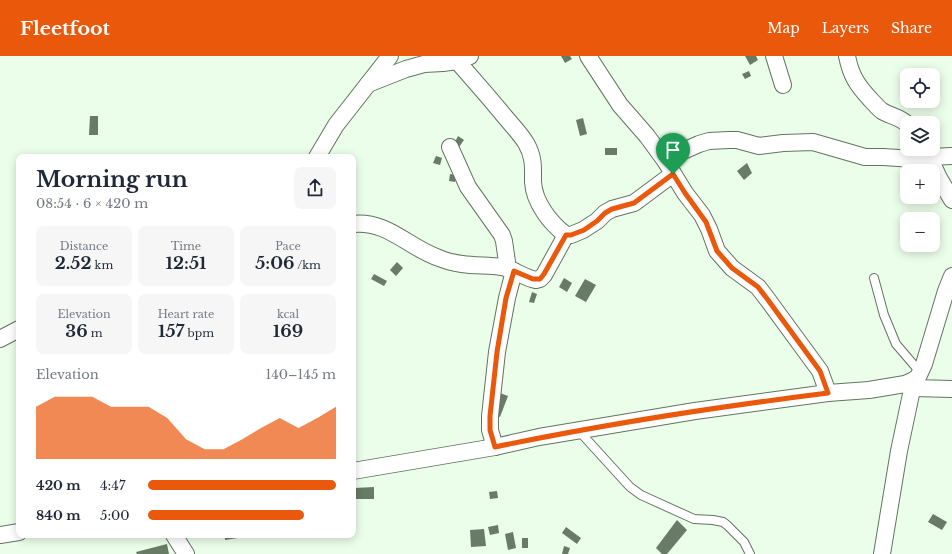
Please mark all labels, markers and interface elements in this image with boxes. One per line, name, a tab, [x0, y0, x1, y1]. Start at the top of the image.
text: Fleetfoot	[20, 17, 110, 40]
text: Map	[767, 19, 800, 37]
text: Layers	[822, 19, 869, 37]
text: Share	[891, 19, 932, 37]
map controls	[900, 68, 940, 252]
button: locate	[900, 68, 940, 108]
button: layers	[900, 116, 940, 156]
pin	[656, 133, 690, 174]
icon: arrive	[662, 139, 684, 161]
button: +	[900, 164, 940, 204]
text: Morning run	[36, 166, 188, 193]
button: share	[294, 167, 336, 209]
text: 08:54 · 6 × 420 m	[36, 195, 148, 212]
button: −	[900, 212, 940, 252]
text: Distance	[60, 239, 108, 253]
text: Time	[171, 239, 201, 253]
text: Pace	[275, 239, 301, 253]
text: 2.52	[55, 253, 91, 274]
text: 12:51	[166, 253, 206, 274]
text: 5:06	[255, 253, 294, 274]
text: km	[91, 258, 113, 272]
text: /km	[294, 258, 321, 272]
text: Elevation	[57, 307, 111, 321]
text: Heart rate	[158, 307, 214, 321]
text: kcal	[277, 307, 299, 321]
text: 36	[65, 321, 88, 342]
text: 157	[158, 321, 184, 342]
text: 169	[273, 321, 303, 342]
text: m	[88, 326, 103, 340]
text: bpm	[184, 326, 214, 340]
text: Elevation	[36, 366, 99, 383]
text: 140–145 m	[265, 366, 336, 383]
text: 420 m	[36, 477, 81, 494]
text: 4:47	[100, 477, 125, 494]
text: 840 m	[36, 507, 81, 524]
text: 5:00	[100, 507, 130, 524]

